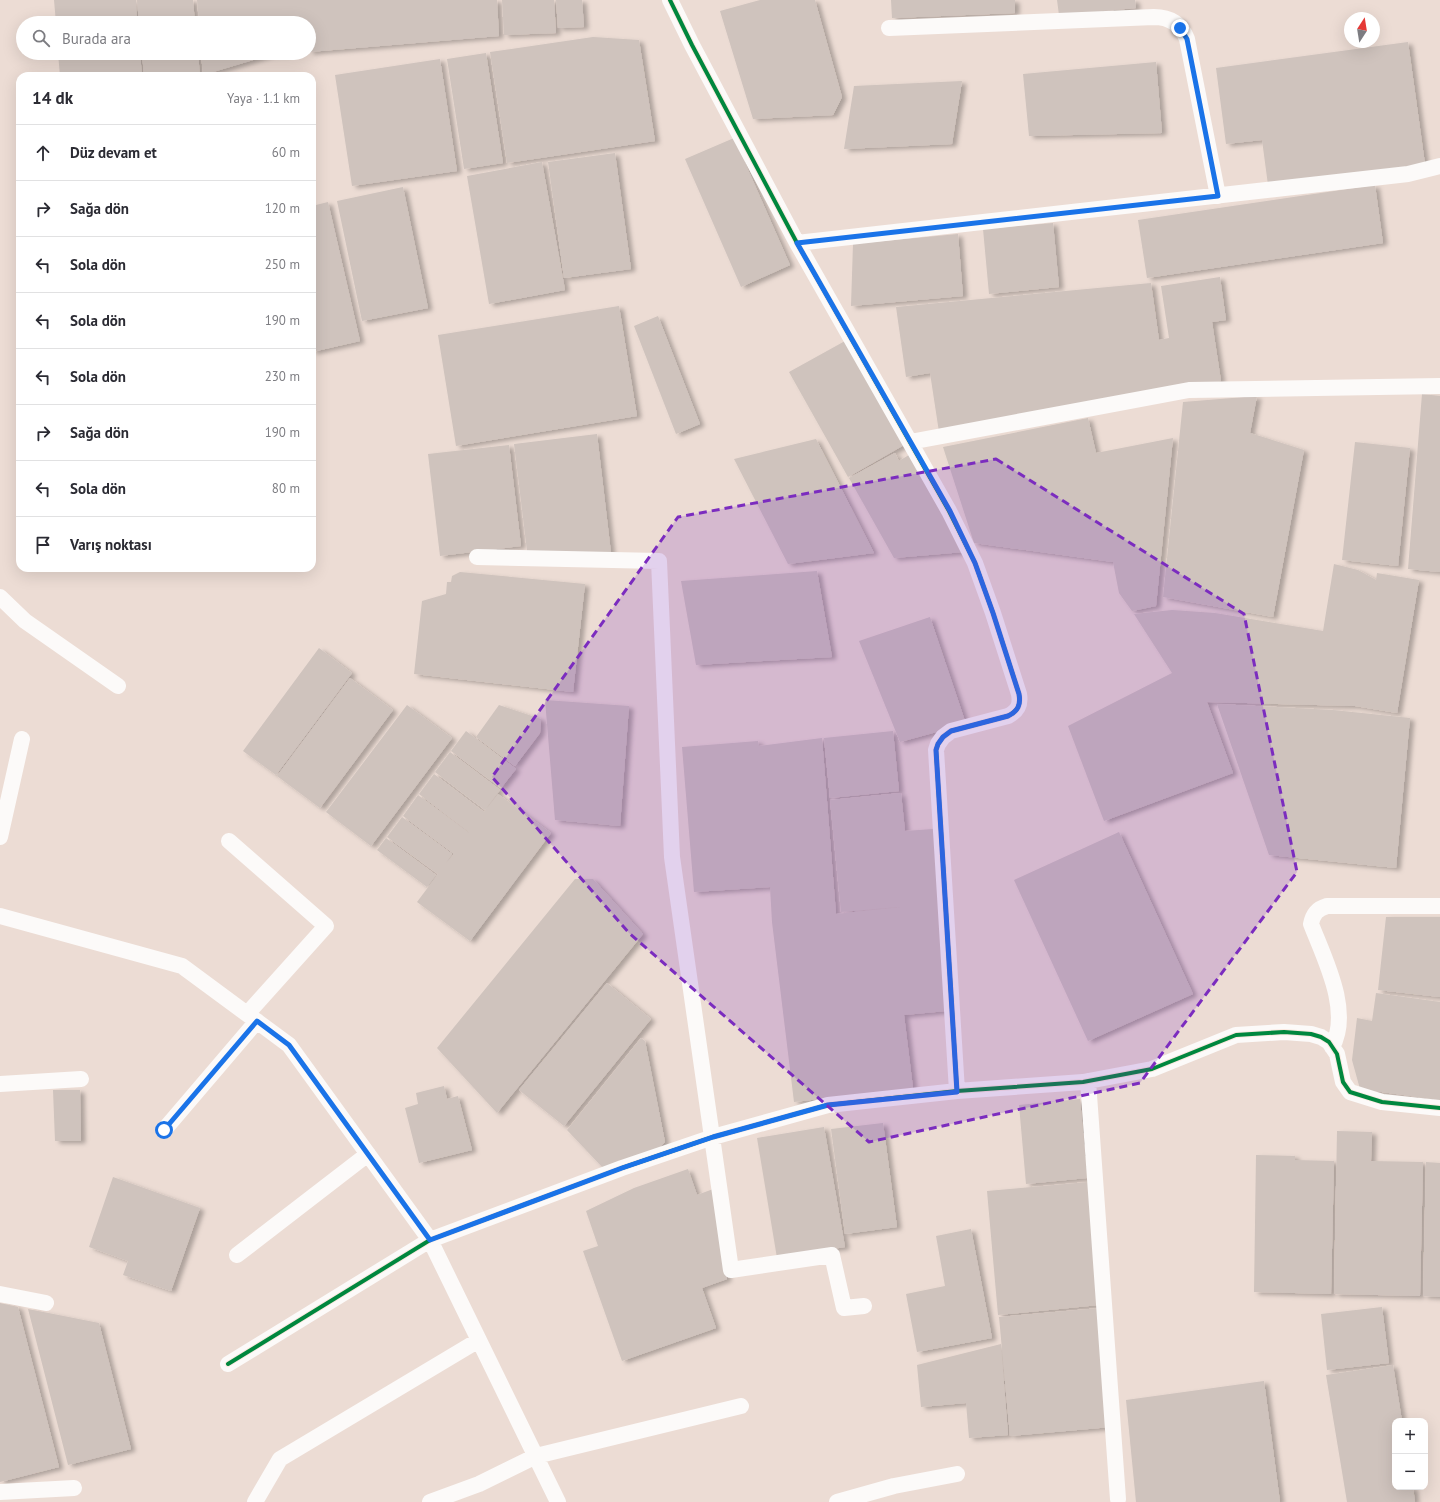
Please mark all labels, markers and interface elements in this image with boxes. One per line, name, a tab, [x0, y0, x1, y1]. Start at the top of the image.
north arrow	[1344, 12, 1380, 48]
search box	[16, 16, 316, 60]
route end	[1171, 19, 1189, 37]
icon: search	[30, 27, 52, 49]
text: Burada ara	[62, 29, 131, 48]
text: 14 dk	[32, 87, 73, 109]
text: Yaya · 1.1 km	[227, 90, 300, 107]
icon: ahead	[32, 142, 54, 164]
text: Düz devam et	[70, 143, 157, 162]
text: 60 m	[272, 144, 300, 161]
icon: right	[32, 198, 54, 220]
text: Sağa dön	[70, 199, 129, 218]
text: 120 m	[265, 200, 300, 217]
icon: left	[32, 254, 54, 276]
text: Sola dön	[70, 255, 126, 274]
text: 250 m	[265, 256, 300, 273]
icon: left	[32, 310, 54, 332]
text: Sola dön	[70, 311, 126, 330]
text: 190 m	[265, 312, 300, 329]
icon: left	[32, 366, 54, 388]
text: Sola dön	[70, 367, 126, 386]
text: 230 m	[265, 368, 300, 385]
icon: right	[32, 422, 54, 444]
text: Sağa dön	[70, 423, 129, 442]
text: 190 m	[265, 424, 300, 441]
icon: left	[32, 478, 54, 500]
text: Sola dön	[70, 479, 126, 498]
text: 80 m	[272, 480, 300, 497]
icon: arrive	[32, 534, 54, 556]
text: Varış noktası	[70, 535, 152, 554]
route start	[155, 1121, 173, 1139]
map controls	[1392, 1418, 1428, 1490]
button: +	[1392, 1418, 1428, 1454]
button: −	[1392, 1454, 1428, 1490]

